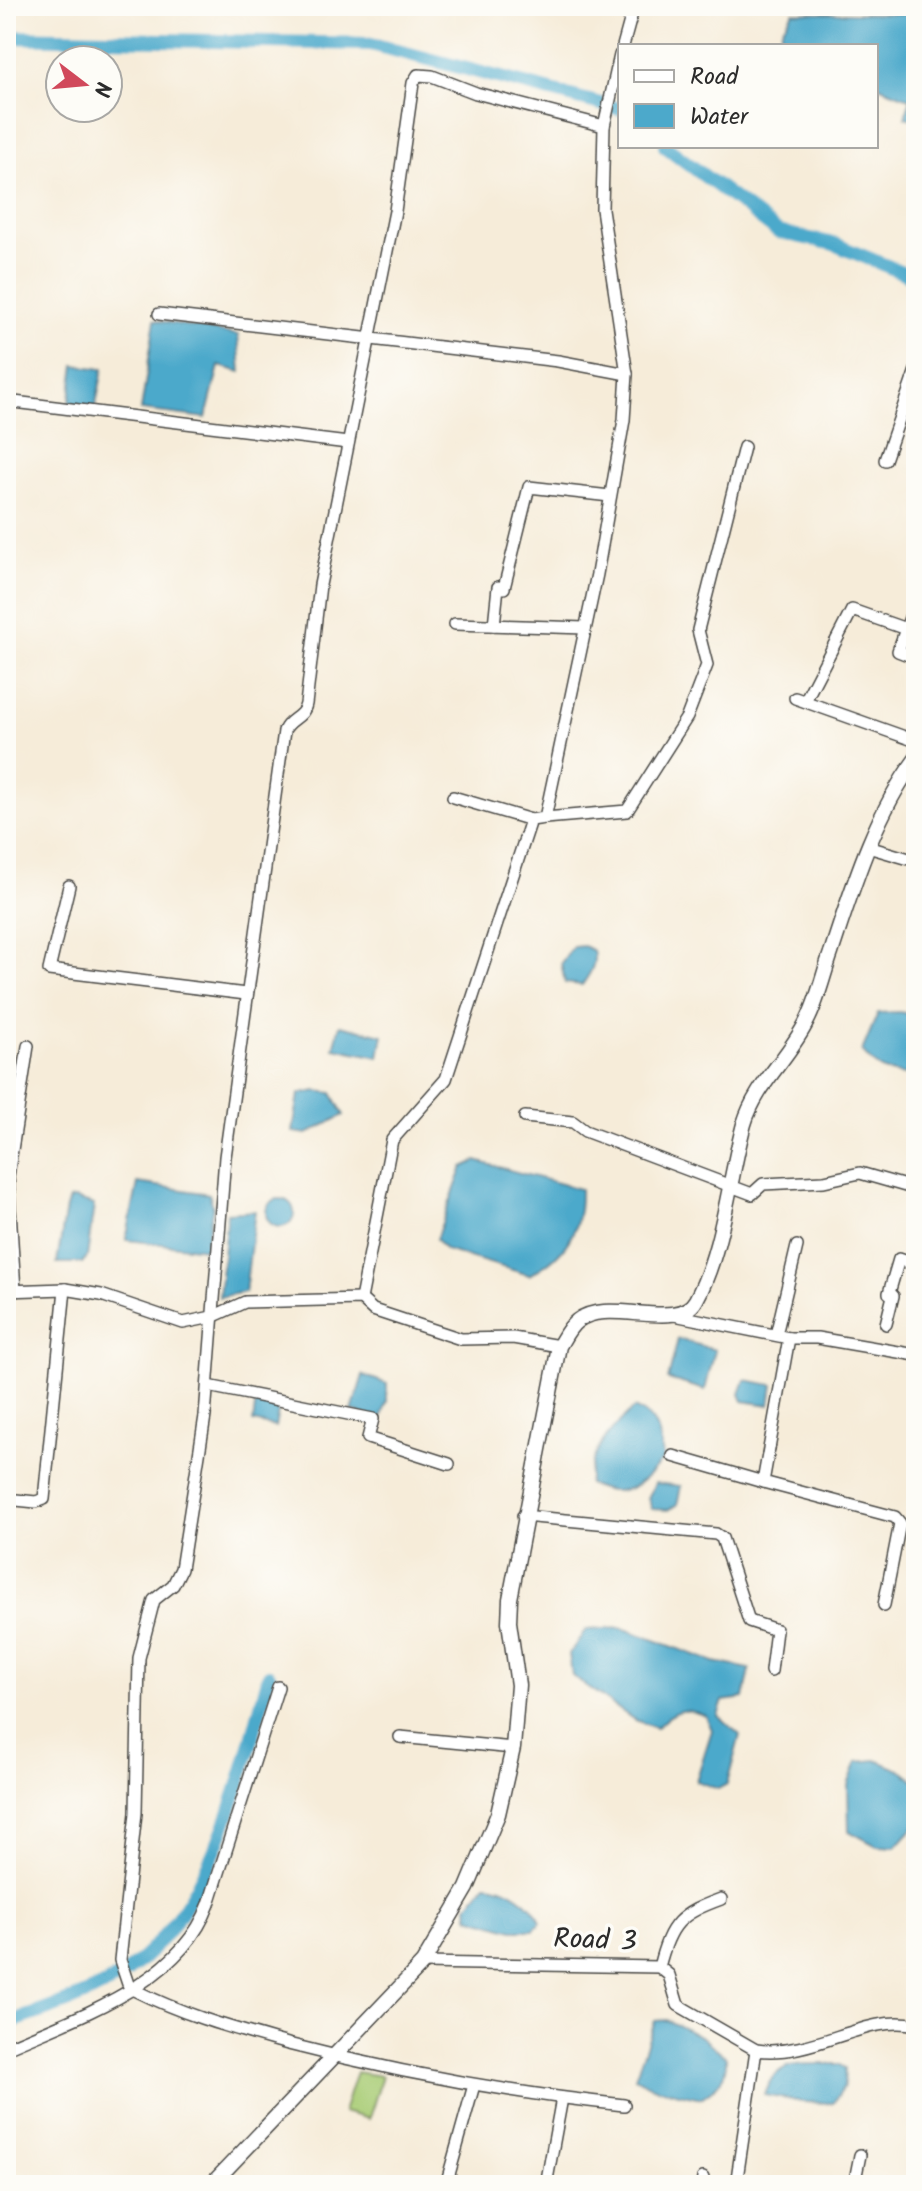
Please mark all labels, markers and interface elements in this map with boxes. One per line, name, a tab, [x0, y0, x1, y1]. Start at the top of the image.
north arrow	[44, 44, 124, 124]
legend	[618, 44, 878, 148]
text: Road	[690, 58, 739, 97]
text: N	[82, 77, 120, 100]
text: Water	[690, 98, 750, 137]
street label: Road 3	[553, 1917, 637, 1965]

